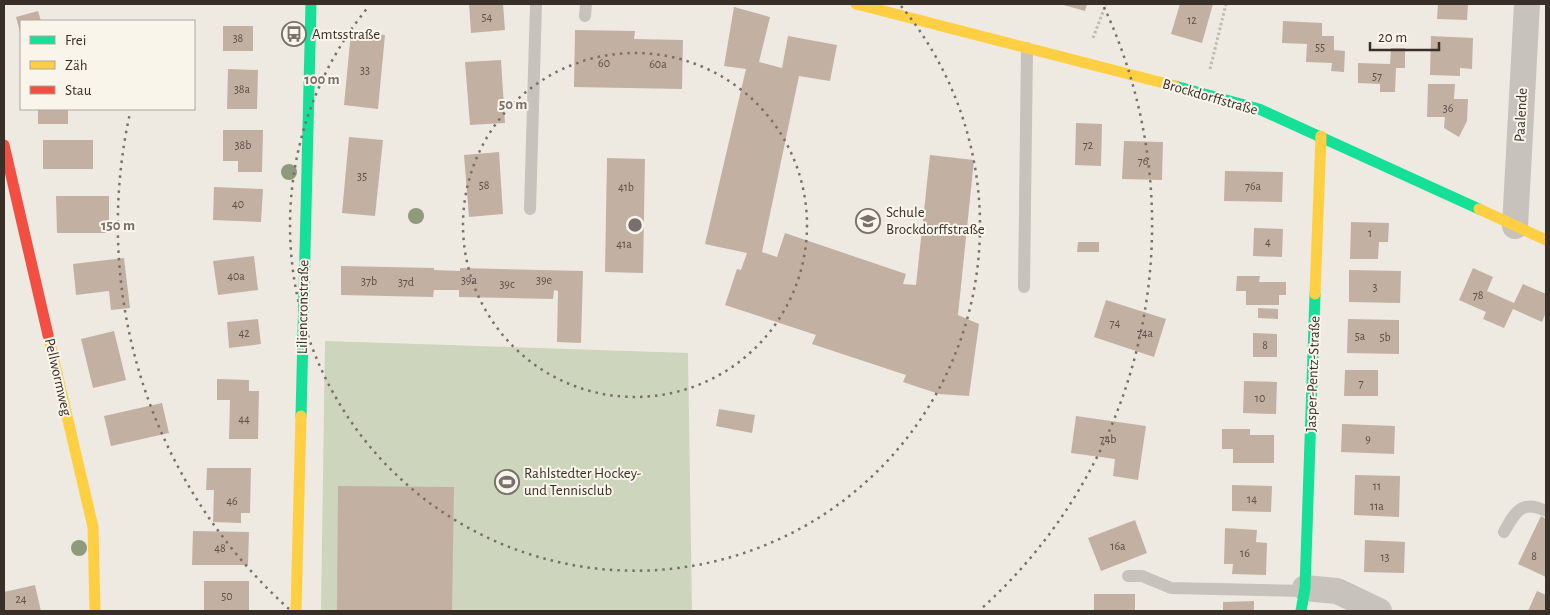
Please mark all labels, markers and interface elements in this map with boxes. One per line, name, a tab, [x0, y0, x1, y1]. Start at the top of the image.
house number: 54	[482, 11, 493, 23]
house number: 12	[1187, 14, 1197, 26]
legend	[20, 20, 195, 110]
scale bar	[1370, 20, 1439, 52]
bus stop icon: Amtsstraße	[281, 21, 307, 47]
place label: Amtsstraße	[312, 27, 380, 42]
text: 20 m	[1378, 30, 1407, 45]
house number: 38	[233, 32, 244, 44]
text: Frei	[65, 33, 86, 48]
house number: 55	[1315, 41, 1325, 53]
house number: 60	[598, 57, 610, 69]
text: Zäh	[65, 58, 88, 73]
house number: 60a	[649, 58, 667, 70]
house number: 33	[360, 64, 370, 76]
house number: 57	[1372, 70, 1382, 82]
text: 100 m	[304, 72, 340, 87]
street label: Brockdorffstraße	[1161, 76, 1260, 118]
text: Stau	[65, 83, 92, 98]
house number: 38a	[234, 83, 251, 95]
street label: Paalende	[1512, 87, 1530, 143]
text: 50 m	[499, 97, 527, 112]
house number: 36	[1443, 102, 1454, 114]
house number: 38b	[235, 139, 251, 151]
house number: 72	[1083, 139, 1094, 151]
house number: 76	[1138, 155, 1149, 167]
house number: 35	[357, 170, 367, 182]
house number: 58	[479, 179, 490, 191]
house number: 76a	[1245, 180, 1262, 192]
house number: 41b	[618, 181, 634, 193]
house number: 40	[232, 198, 244, 210]
place label: Schule Brockdorffstraße	[886, 205, 985, 237]
school or university icon: Schule Brockdorffstraße	[855, 208, 881, 234]
centre of rings	[626, 216, 644, 234]
text: 150 m	[101, 218, 135, 233]
house number: 1	[1368, 227, 1372, 239]
house number: 4	[1265, 236, 1271, 248]
house number: 41a	[616, 238, 632, 250]
street label: Liliencronstraße	[295, 260, 311, 354]
house number: 40a	[227, 270, 245, 282]
house number: 39a	[461, 274, 478, 286]
house number: 39e	[536, 274, 552, 286]
house number: 37b	[361, 275, 377, 287]
house number: 37d	[398, 276, 414, 288]
house number: 39c	[499, 278, 515, 290]
house number: 3	[1373, 281, 1378, 293]
house number: 78	[1473, 289, 1484, 301]
street label: Jasper-Pentz-Straße	[1303, 316, 1323, 432]
house number: 74	[1110, 317, 1121, 329]
house number: 42	[238, 327, 250, 339]
house number: 74a	[1137, 327, 1154, 339]
house number: 5a	[1355, 330, 1366, 342]
house number: 5b	[1379, 331, 1391, 343]
street label: Pellwormweg	[42, 337, 74, 418]
house number: 8	[1262, 339, 1268, 351]
house number: 7	[1358, 377, 1364, 389]
house number: 10	[1255, 392, 1265, 404]
house number: 44	[238, 413, 250, 425]
house number: 74b	[1100, 433, 1116, 445]
house number: 9	[1365, 433, 1371, 445]
place label: Rahlstedter Hockey- und Tennisclub	[524, 466, 642, 498]
sports icon: Rahlstedter Hockey- und Tennisclub	[494, 469, 520, 495]
house number: 11	[1373, 480, 1381, 492]
house number: 14	[1247, 493, 1257, 505]
house number: 46	[226, 495, 238, 507]
house number: 11a	[1370, 500, 1384, 512]
house number: 16a	[1110, 540, 1126, 552]
house number: 48	[214, 542, 226, 554]
house number: 16	[1240, 547, 1250, 559]
house number: 8	[1531, 550, 1537, 562]
house number: 13	[1380, 551, 1390, 563]
house number: 50	[221, 590, 233, 602]
house number: 24	[15, 593, 27, 605]

